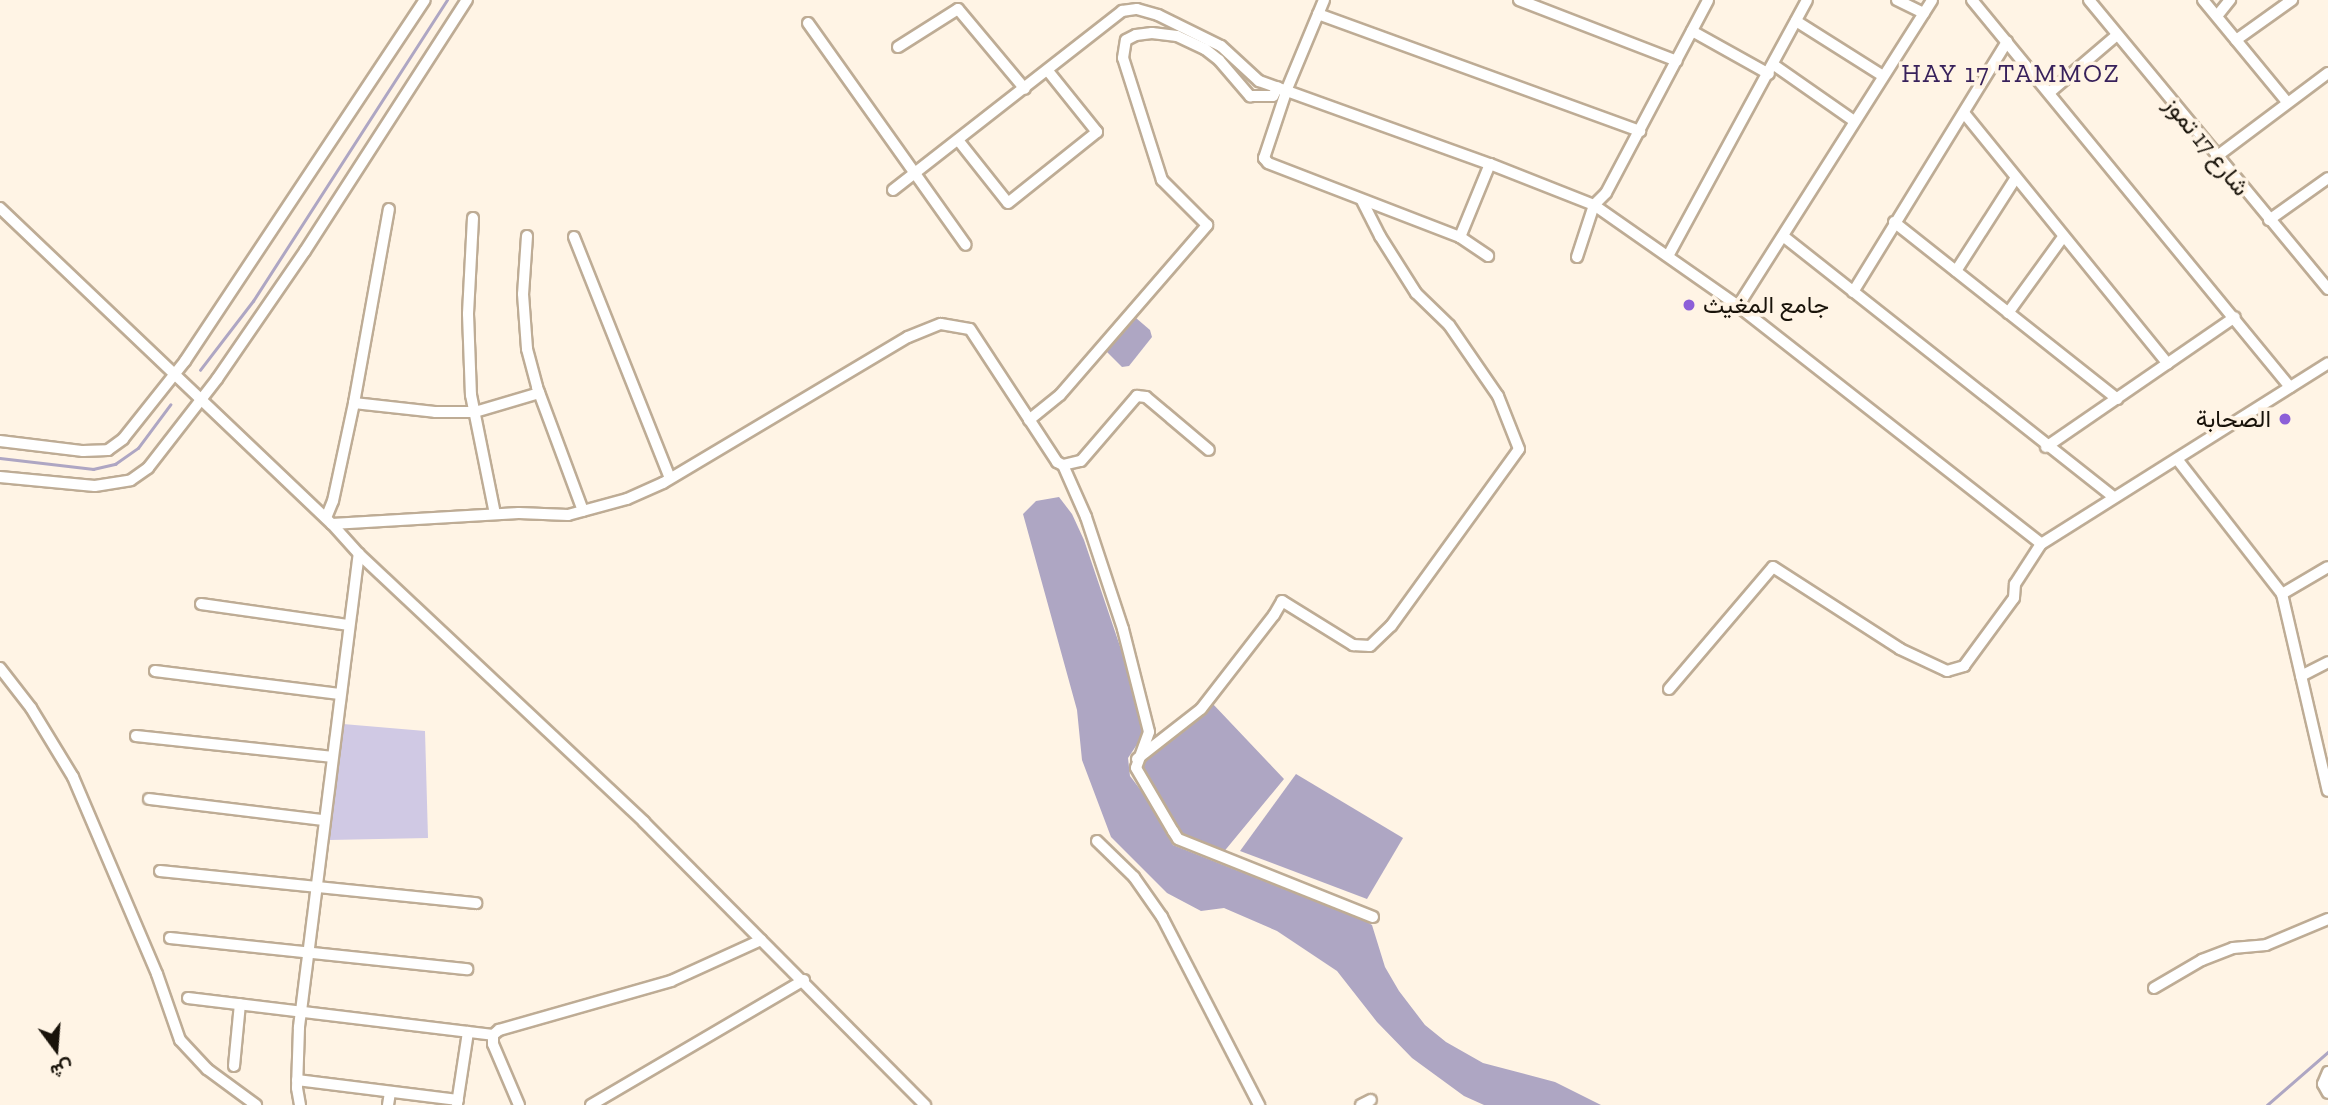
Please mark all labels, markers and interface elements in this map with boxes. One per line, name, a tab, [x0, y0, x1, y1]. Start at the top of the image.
district label: HAY 17 TAMMOZ	[1902, 58, 2120, 90]
street label: شارع 17 تموز	[2158, 91, 2256, 201]
place label: جامع المغيث	[1703, 291, 1829, 319]
marker: جامع المغيث	[1681, 297, 1697, 313]
place label: الصحابة	[2196, 405, 2271, 433]
marker: الصحابة	[2277, 411, 2293, 427]
north arrow	[21, 1014, 91, 1084]
text: ش	[48, 1055, 76, 1084]

